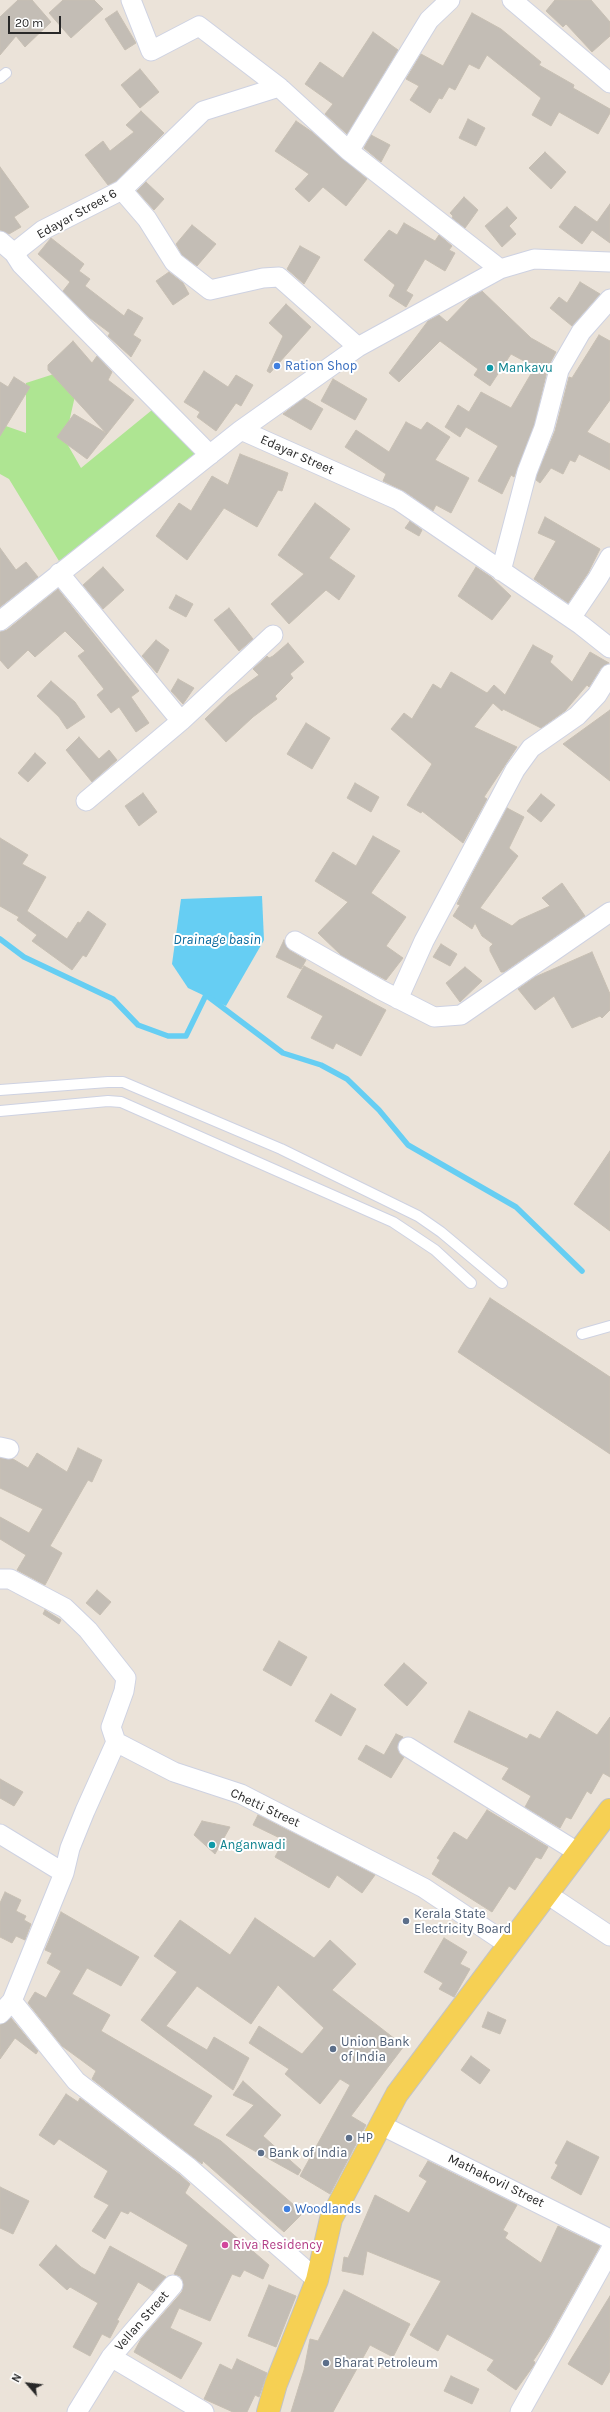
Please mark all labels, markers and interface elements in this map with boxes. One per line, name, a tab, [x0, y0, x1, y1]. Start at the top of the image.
scale bar	[10, 8, 63, 34]
text: 20 m	[15, 16, 43, 30]
street label: Edayar Street 6	[34, 186, 120, 242]
place label: Ration Shop	[285, 358, 357, 374]
place label: Mankavu	[498, 360, 553, 376]
marker: Ration Shop	[272, 361, 282, 371]
marker: Mankavu	[485, 363, 495, 373]
street label: Edayar Street	[258, 432, 336, 478]
water label: Drainage basin	[173, 932, 261, 948]
street label: Chetti Street	[228, 1785, 302, 1831]
place label: Anganwadi	[220, 1837, 286, 1853]
marker: Anganwadi	[207, 1840, 217, 1850]
place label: Kerala State Electricity Board	[414, 1906, 511, 1937]
marker: Kerala State Electricity Board	[401, 1916, 411, 1926]
place label: Union Bank of India	[341, 2034, 410, 2065]
marker: Union Bank of India	[328, 2044, 338, 2054]
place label: HP	[357, 2130, 373, 2146]
marker: HP	[344, 2133, 354, 2143]
place label: Bank of India	[269, 2145, 347, 2161]
marker: Bank of India	[256, 2148, 266, 2158]
street label: Mathakovil Street	[445, 2151, 547, 2211]
place label: Woodlands	[295, 2201, 361, 2217]
marker: Woodlands	[282, 2204, 292, 2214]
place label: Riva Residency	[233, 2237, 322, 2253]
marker: Riva Residency	[220, 2240, 230, 2250]
street label: Vellan Street	[112, 2288, 172, 2354]
place label: Bharat Petroleum	[334, 2355, 438, 2371]
marker: Bharat Petroleum	[321, 2358, 331, 2368]
north arrow	[8, 2364, 48, 2404]
text: N	[9, 2372, 25, 2385]

